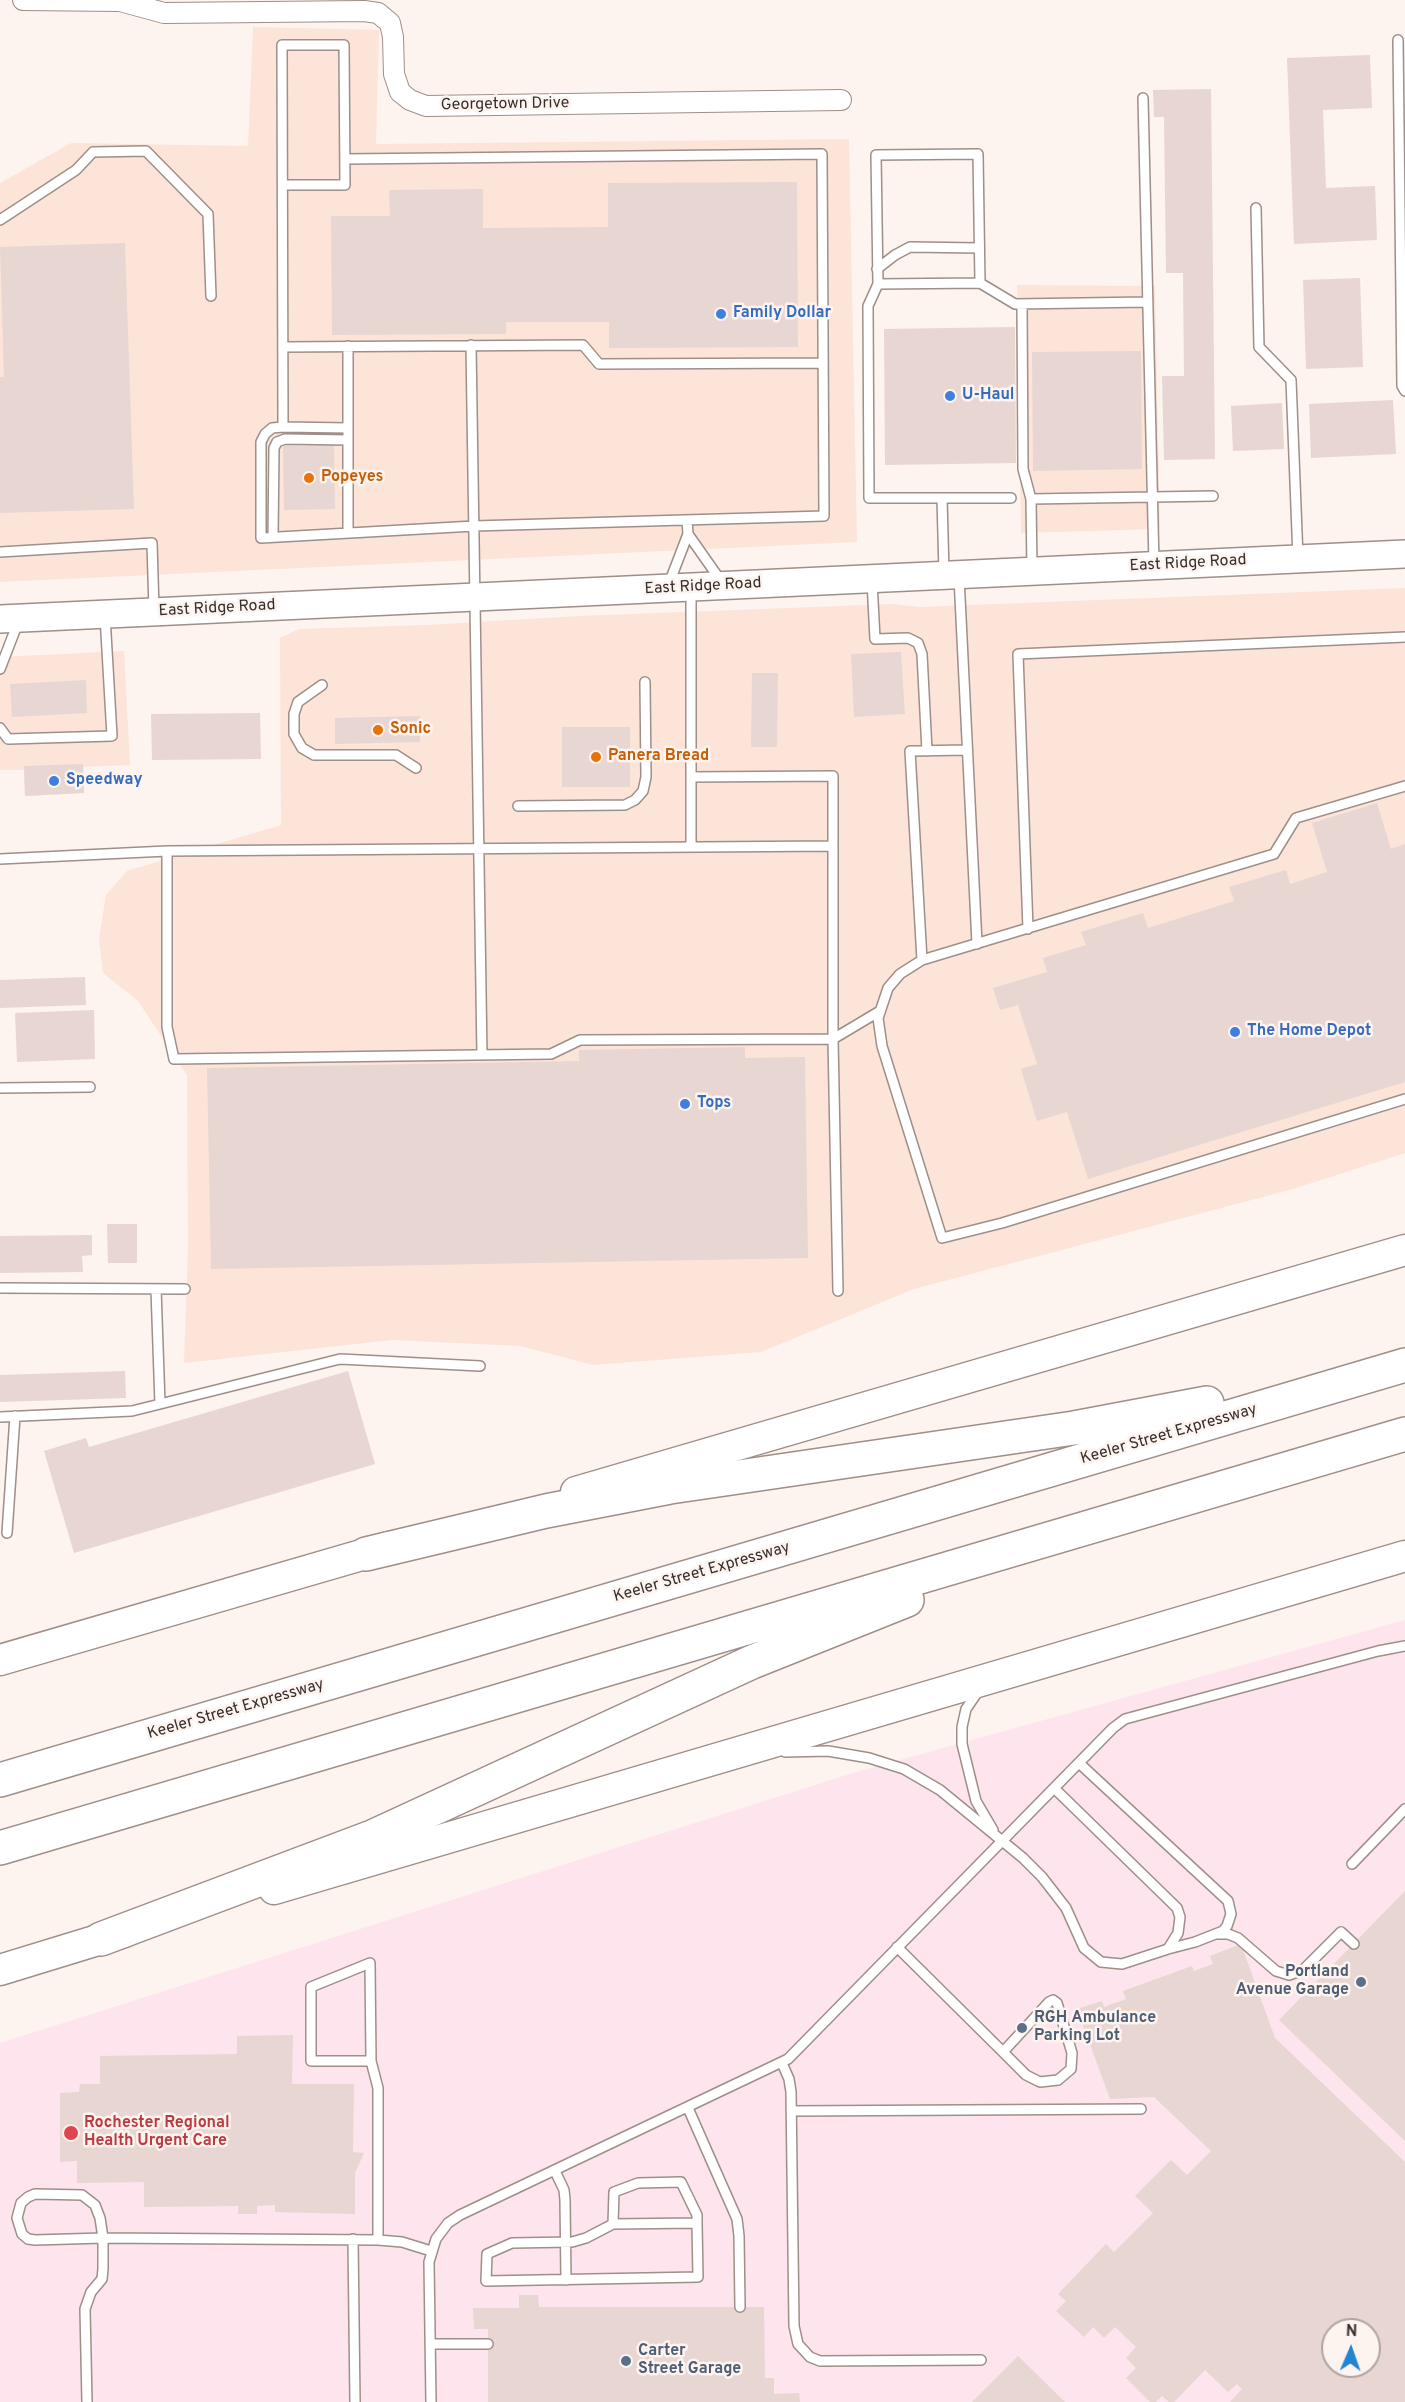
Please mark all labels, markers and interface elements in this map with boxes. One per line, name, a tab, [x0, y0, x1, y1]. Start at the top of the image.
street label: Georgetown Drive	[440, 94, 570, 116]
place label: Family Dollar	[733, 304, 831, 324]
marker: Family Dollar	[714, 307, 728, 321]
place label: U-Haul	[962, 386, 1015, 406]
marker: U-Haul	[943, 389, 957, 403]
place label: Popeyes	[321, 468, 383, 488]
marker: Popeyes	[302, 471, 316, 485]
street label: East Ridge Road	[1129, 551, 1247, 577]
street label: East Ridge Road	[644, 574, 762, 600]
street label: East Ridge Road	[158, 596, 276, 622]
place label: Sonic	[390, 720, 431, 740]
marker: Sonic	[371, 723, 385, 737]
place label: Panera Bread	[608, 747, 709, 767]
marker: Panera Bread	[589, 750, 603, 764]
place label: Speedway	[66, 771, 142, 791]
marker: Speedway	[47, 774, 61, 788]
place label: The Home Depot	[1247, 1022, 1371, 1042]
marker: The Home Depot	[1228, 1025, 1242, 1039]
place label: Tops	[697, 1094, 731, 1114]
marker: Tops	[678, 1097, 692, 1111]
street label: Keeler Street Expressway	[1079, 1401, 1259, 1469]
street label: Keeler Street Expressway	[612, 1539, 792, 1607]
street label: Keeler Street Expressway	[146, 1676, 326, 1744]
place label: Portland Avenue Garage	[1236, 1963, 1349, 2001]
marker: Portland Avenue Garage	[1354, 1975, 1368, 1989]
place label: RGH Ambulance Parking Lot	[1034, 2009, 1156, 2047]
marker: RGH Ambulance Parking Lot	[1015, 2021, 1029, 2035]
place label: Rochester Regional Health Urgent Care	[84, 2114, 230, 2152]
marker: Rochester Regional Health Urgent Care	[62, 2124, 80, 2142]
north arrow	[1321, 2318, 1381, 2378]
text: N	[1345, 2322, 1358, 2342]
place label: Carter Street Garage	[638, 2342, 741, 2380]
marker: Carter Street Garage	[619, 2354, 633, 2368]

